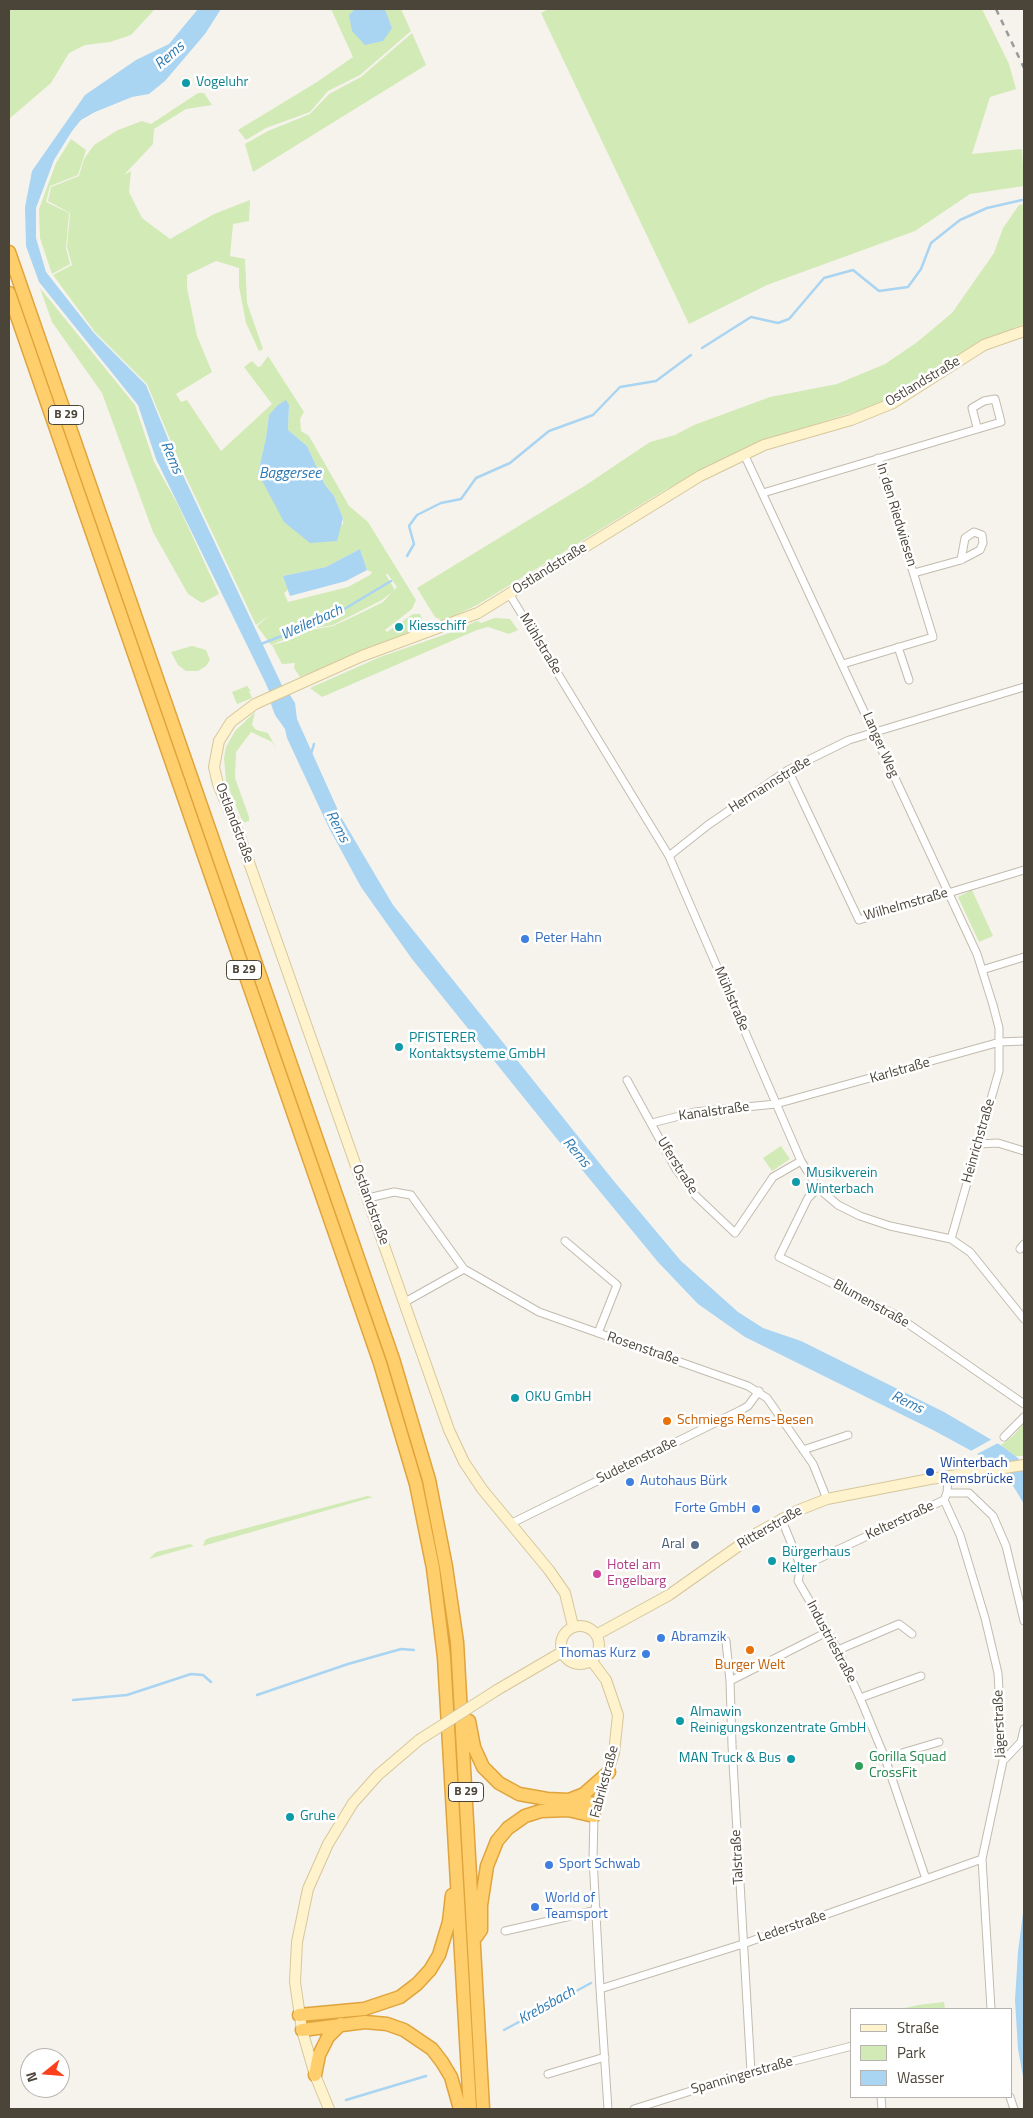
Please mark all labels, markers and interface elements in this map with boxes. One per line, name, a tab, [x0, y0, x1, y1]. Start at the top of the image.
water label: Rems	[152, 38, 188, 74]
place label: Vogeluhr	[196, 75, 248, 91]
marker: Vogeluhr	[180, 77, 192, 89]
street label: Ostlandstraße	[883, 353, 963, 411]
road number: B 29	[48, 406, 84, 424]
water label: Rems	[156, 439, 186, 477]
street label: In den Riedwiesen	[872, 461, 920, 569]
water label: Baggersee	[259, 465, 321, 483]
street label: Ostlandstraße	[510, 540, 590, 598]
water label: Weilerbach	[278, 601, 346, 645]
street label: Mühlstraße	[515, 610, 565, 678]
place label: Kiesschiff	[409, 619, 466, 635]
marker: Kiesschiff	[393, 621, 405, 633]
street label: Langer Weg	[858, 710, 902, 780]
street label: Hermannstraße	[726, 753, 814, 817]
street label: Ostlandstraße	[211, 781, 257, 865]
water label: Rems	[321, 808, 353, 846]
street label: Wilhelmstraße	[862, 885, 950, 925]
place label: Peter Hahn	[535, 931, 602, 947]
marker: Peter Hahn	[519, 933, 531, 945]
road number: B 29	[226, 960, 262, 980]
street label: Mühlstraße	[710, 964, 752, 1034]
place label: PFISTERER Kontaktsysteme GmbH	[409, 1031, 546, 1064]
marker: PFISTERER Kontaktsysteme GmbH	[393, 1041, 405, 1053]
street label: Karlstraße	[868, 1054, 932, 1088]
street label: Heinrichstraße	[959, 1097, 999, 1185]
street label: Kanalstraße	[678, 1099, 750, 1125]
water label: Rems	[558, 1134, 594, 1172]
street label: Uferstraße	[653, 1134, 701, 1198]
street label: Ostlandstraße	[348, 1163, 392, 1247]
place label: Musikverein Winterbach	[806, 1166, 878, 1198]
marker: Musikverein Winterbach	[790, 1176, 802, 1188]
street label: Blumenstraße	[830, 1276, 912, 1332]
street label: Rosenstraße	[605, 1329, 681, 1369]
water label: Rems	[888, 1388, 926, 1418]
place label: OKU GmbH	[525, 1390, 591, 1406]
marker: OKU GmbH	[509, 1392, 521, 1404]
place label: Schmiegs Rems-Besen	[677, 1413, 813, 1429]
marker: Schmiegs Rems-Besen	[661, 1415, 673, 1427]
street label: Sudetenstraße	[594, 1434, 680, 1488]
place label: Winterbach Remsbrücke	[940, 1456, 1013, 1488]
marker: Winterbach Remsbrücke	[924, 1466, 936, 1478]
place label: Autohaus Bürk	[640, 1474, 727, 1490]
marker: Autohaus Bürk	[624, 1476, 636, 1488]
street label: Kelterstraße	[863, 1498, 937, 1544]
place label: Forte GmbH	[675, 1501, 746, 1517]
street label: Ritterstraße	[735, 1503, 805, 1553]
marker: Forte GmbH	[750, 1503, 762, 1515]
place label: Aral	[662, 1537, 685, 1553]
marker: Aral	[689, 1539, 701, 1551]
place label: Bürgerhaus Kelter	[782, 1545, 850, 1578]
marker: Bürgerhaus Kelter	[766, 1555, 778, 1567]
place label: Hotel am Engelbarg	[607, 1558, 666, 1590]
marker: Hotel am Engelbarg	[591, 1568, 603, 1580]
street label: Industriestraße	[802, 1598, 860, 1686]
place label: Abramzik	[671, 1630, 726, 1646]
marker: Abramzik	[655, 1632, 667, 1644]
marker: Burger Welt	[744, 1644, 756, 1656]
place label: Thomas Kurz	[559, 1646, 636, 1662]
marker: Thomas Kurz	[640, 1648, 652, 1660]
place label: Burger Welt	[715, 1658, 785, 1674]
street label: Jägerstraße	[990, 1689, 1010, 1759]
place label: Almawin Reinigungskonzentrate GmbH	[690, 1705, 866, 1738]
marker: Almawin Reinigungskonzentrate GmbH	[674, 1715, 686, 1727]
street label: Fabrikstraße	[587, 1744, 623, 1820]
place label: Gorilla Squad CrossFit	[869, 1750, 946, 1782]
place label: MAN Truck & Bus	[679, 1751, 781, 1767]
marker: MAN Truck & Bus	[785, 1753, 797, 1765]
marker: Gorilla Squad CrossFit	[853, 1760, 865, 1772]
road number: B 29	[448, 1782, 484, 1801]
place label: Gruhe	[300, 1809, 335, 1825]
marker: Gruhe	[284, 1811, 296, 1823]
street label: Talstraße	[728, 1829, 748, 1885]
place label: Sport Schwab	[559, 1857, 640, 1873]
marker: Sport Schwab	[543, 1859, 555, 1871]
place label: World of Teamsport	[545, 1891, 608, 1924]
marker: World of Teamsport	[529, 1901, 541, 1913]
street label: Lederstraße	[756, 1907, 828, 1947]
water label: Krebsbach	[516, 1983, 578, 2029]
legend	[850, 2008, 1013, 2098]
text: Straße	[897, 2016, 939, 2039]
text: Park	[897, 2041, 926, 2064]
north arrow	[20, 2048, 70, 2098]
street label: Spanningerstraße	[689, 2053, 795, 2099]
text: Wasser	[897, 2066, 944, 2089]
text: N	[20, 2070, 43, 2085]

